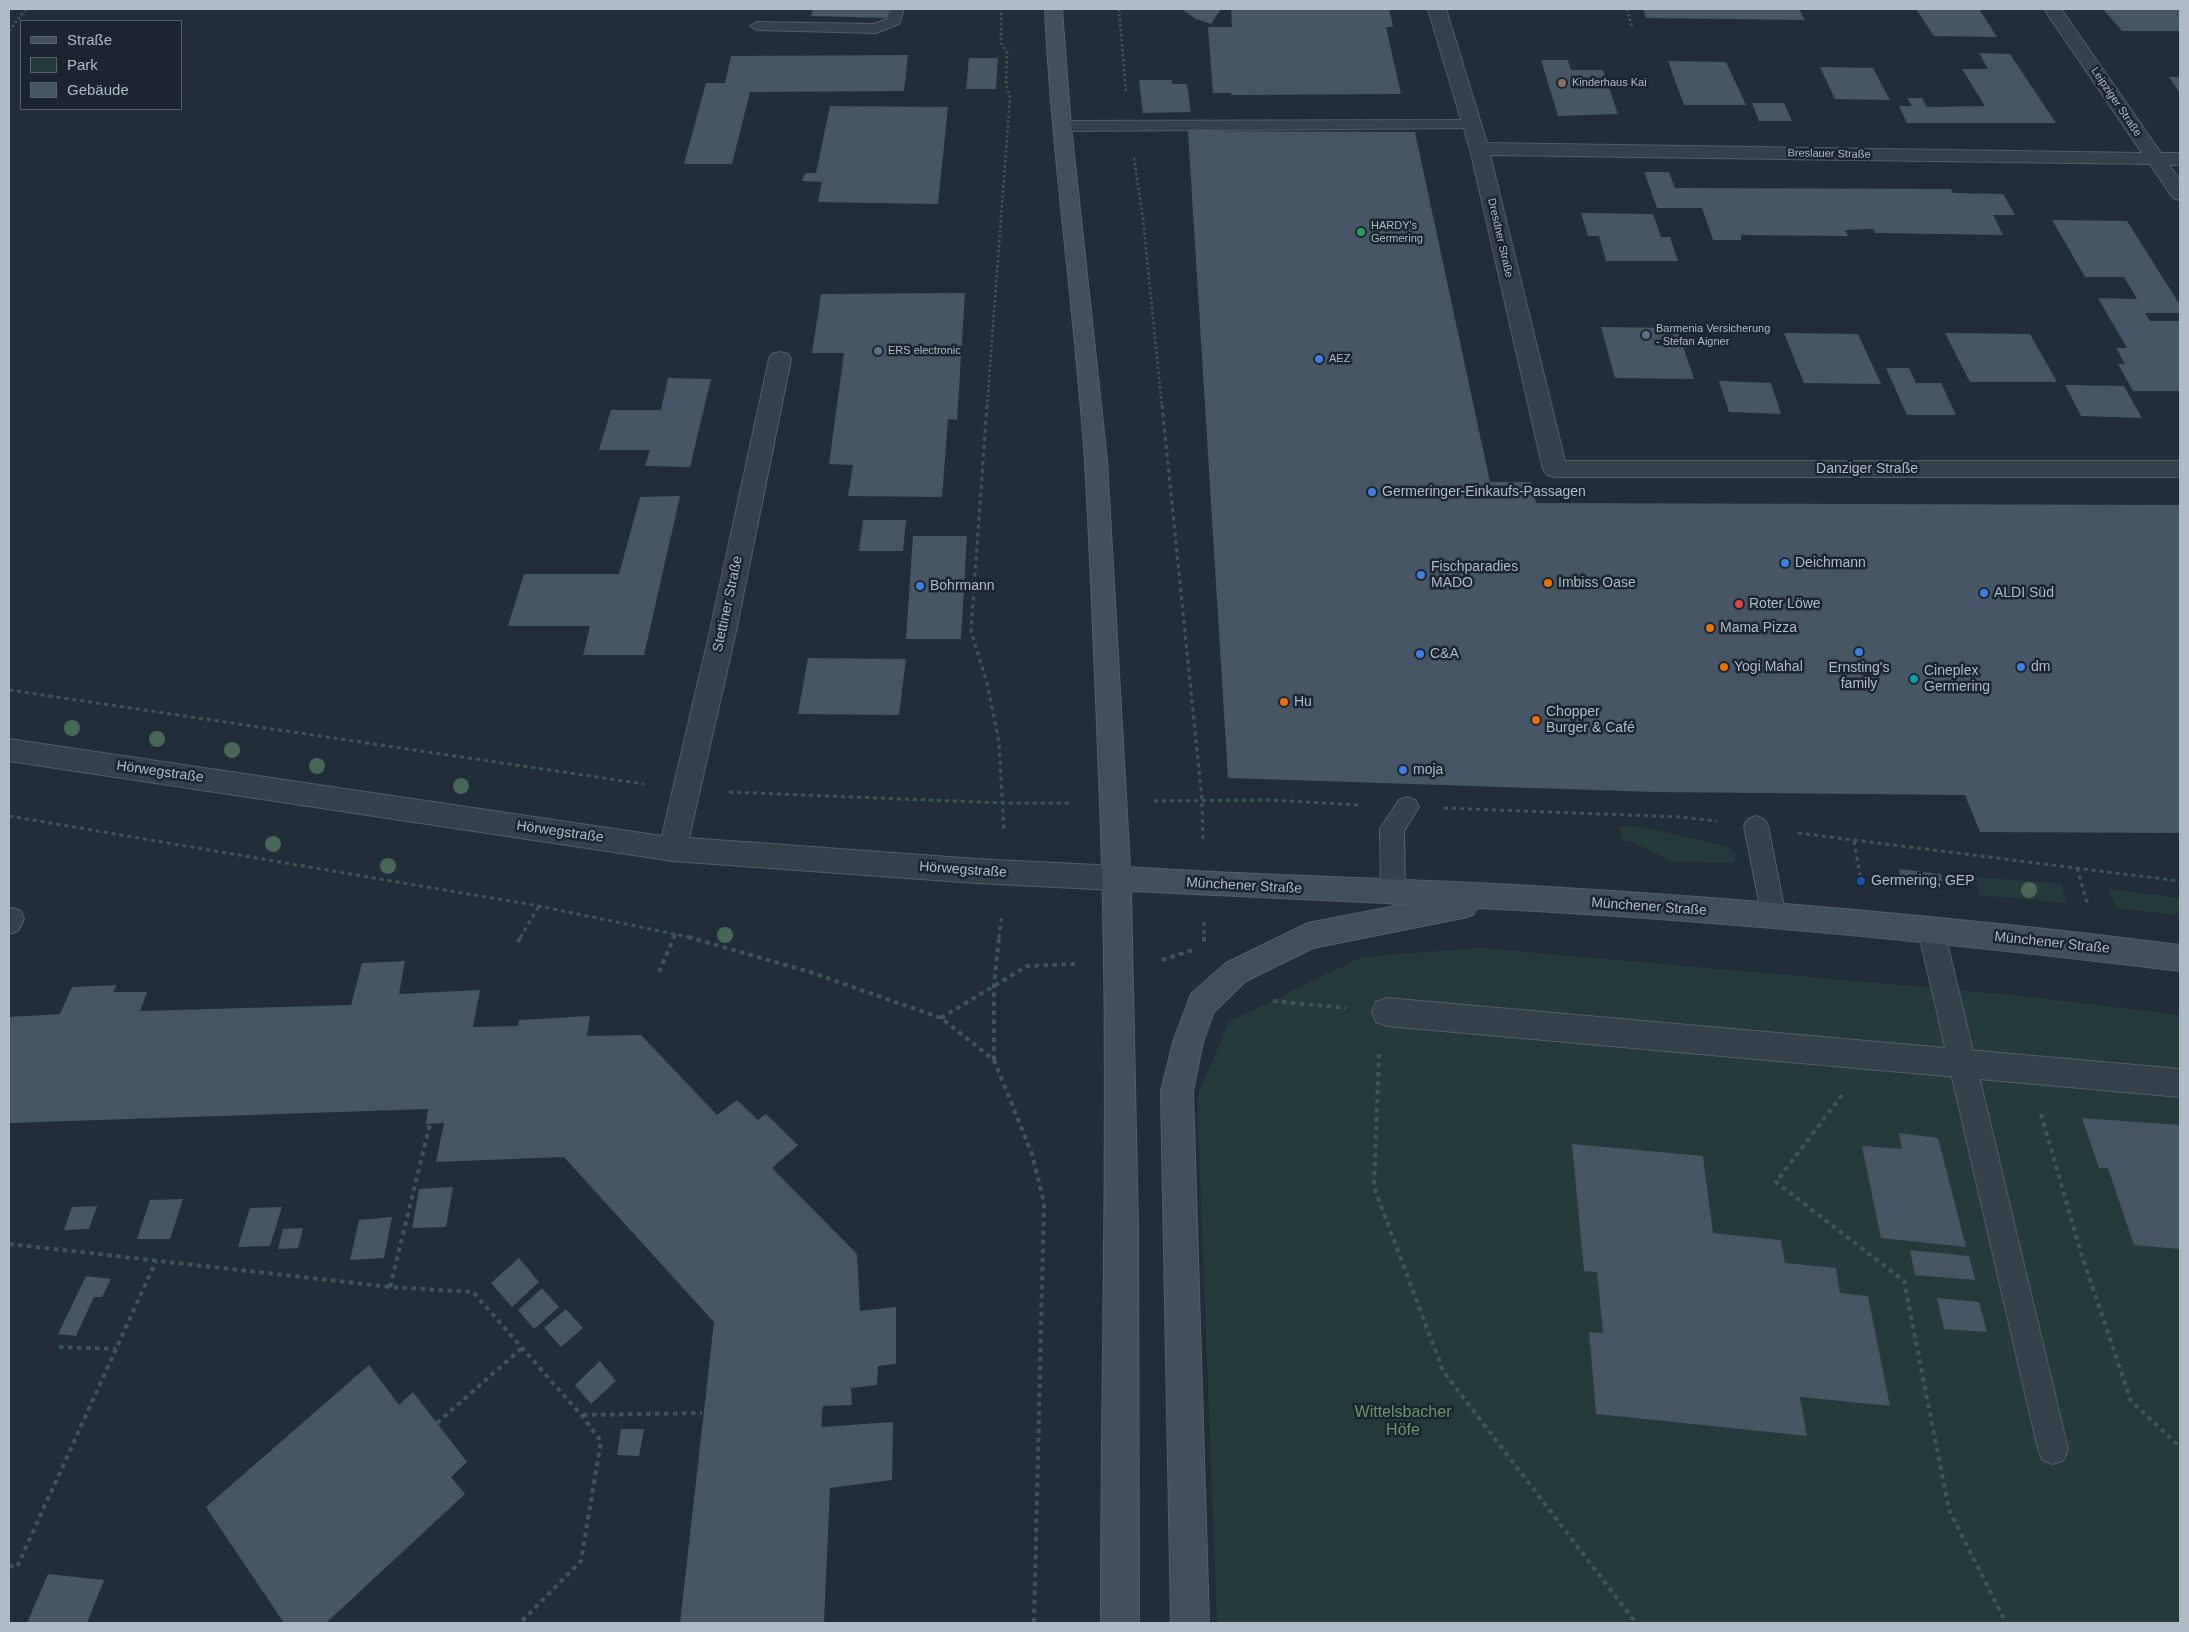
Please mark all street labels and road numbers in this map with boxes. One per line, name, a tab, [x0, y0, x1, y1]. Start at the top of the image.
street label: Leipziger Straße	[2088, 65, 2144, 139]
street label: Breslauer Straße	[1787, 147, 1871, 161]
street label: Dresdner Straße	[1484, 197, 1516, 279]
street label: Danziger Straße	[1816, 461, 1918, 477]
street label: Stettiner Straße	[710, 554, 746, 654]
street label: Hörwegstraße	[115, 758, 205, 786]
street label: Hörwegstraße	[515, 818, 605, 846]
street label: Hörwegstraße	[919, 859, 1007, 881]
street label: Münchener Straße	[1186, 875, 1302, 897]
street label: Münchener Straße	[1591, 895, 1707, 919]
street label: Münchener Straße	[1993, 929, 2111, 957]

